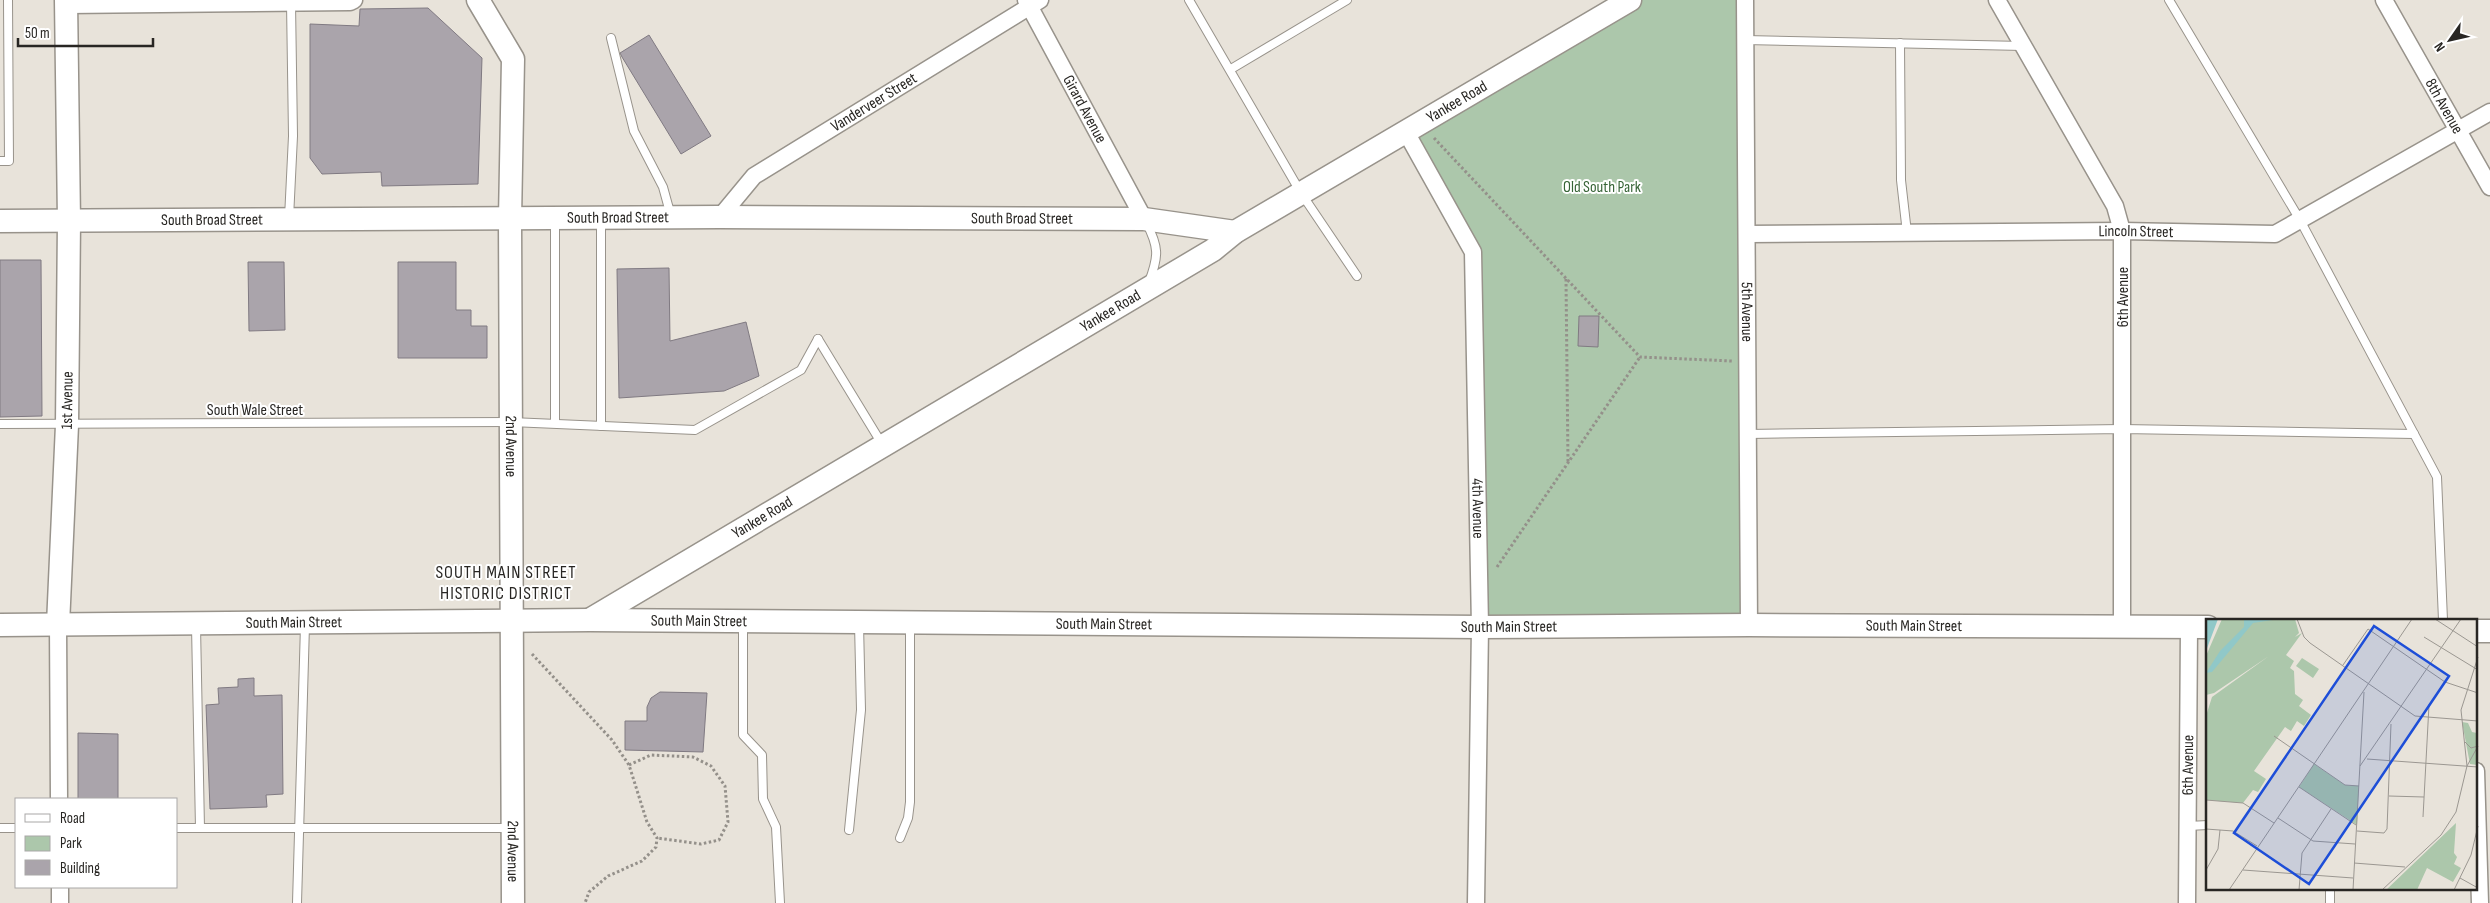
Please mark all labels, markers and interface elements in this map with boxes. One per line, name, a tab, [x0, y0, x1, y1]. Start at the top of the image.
scale bar	[18, 15, 152, 47]
north arrow	[2425, 15, 2475, 65]
text: 50 m	[25, 24, 50, 43]
text: N	[2430, 39, 2449, 55]
street label: Vanderveer Street	[827, 69, 920, 136]
street label: Girard Avenue	[1059, 72, 1111, 146]
street label: 8th Avenue	[2421, 75, 2467, 137]
street label: Yankee Road	[1423, 77, 1491, 127]
park label: Old South Park	[1563, 178, 1641, 197]
street label: South Broad Street	[567, 208, 669, 227]
street label: South Broad Street	[971, 209, 1073, 228]
street label: South Broad Street	[161, 210, 263, 230]
street label: Lincoln Street	[2098, 221, 2174, 242]
street label: 6th Avenue	[2114, 267, 2133, 327]
street label: 5th Avenue	[1737, 282, 1757, 342]
street label: Yankee Road	[1077, 286, 1144, 336]
street label: 1st Avenue	[57, 371, 77, 430]
street label: South Wale Street	[207, 401, 303, 420]
street label: 2nd Avenue	[501, 415, 521, 477]
street label: 4th Avenue	[1468, 478, 1488, 539]
street label: Yankee Road	[728, 492, 796, 543]
district label: SOUTH MAIN STREET HISTORIC DISTRICT	[435, 562, 577, 604]
street label: South Main Street	[651, 611, 747, 631]
street label: South Main Street	[246, 613, 342, 632]
street label: South Main Street	[1056, 614, 1152, 634]
street label: South Main Street	[1866, 616, 1962, 635]
street label: South Main Street	[1461, 617, 1557, 637]
inset map	[2206, 619, 2478, 890]
street label: 6th Avenue	[2178, 735, 2198, 795]
legend	[15, 798, 178, 888]
text: Road	[60, 809, 85, 828]
street label: 2nd Avenue	[503, 820, 522, 882]
text: Park	[60, 834, 82, 853]
text: Building	[60, 859, 100, 878]

